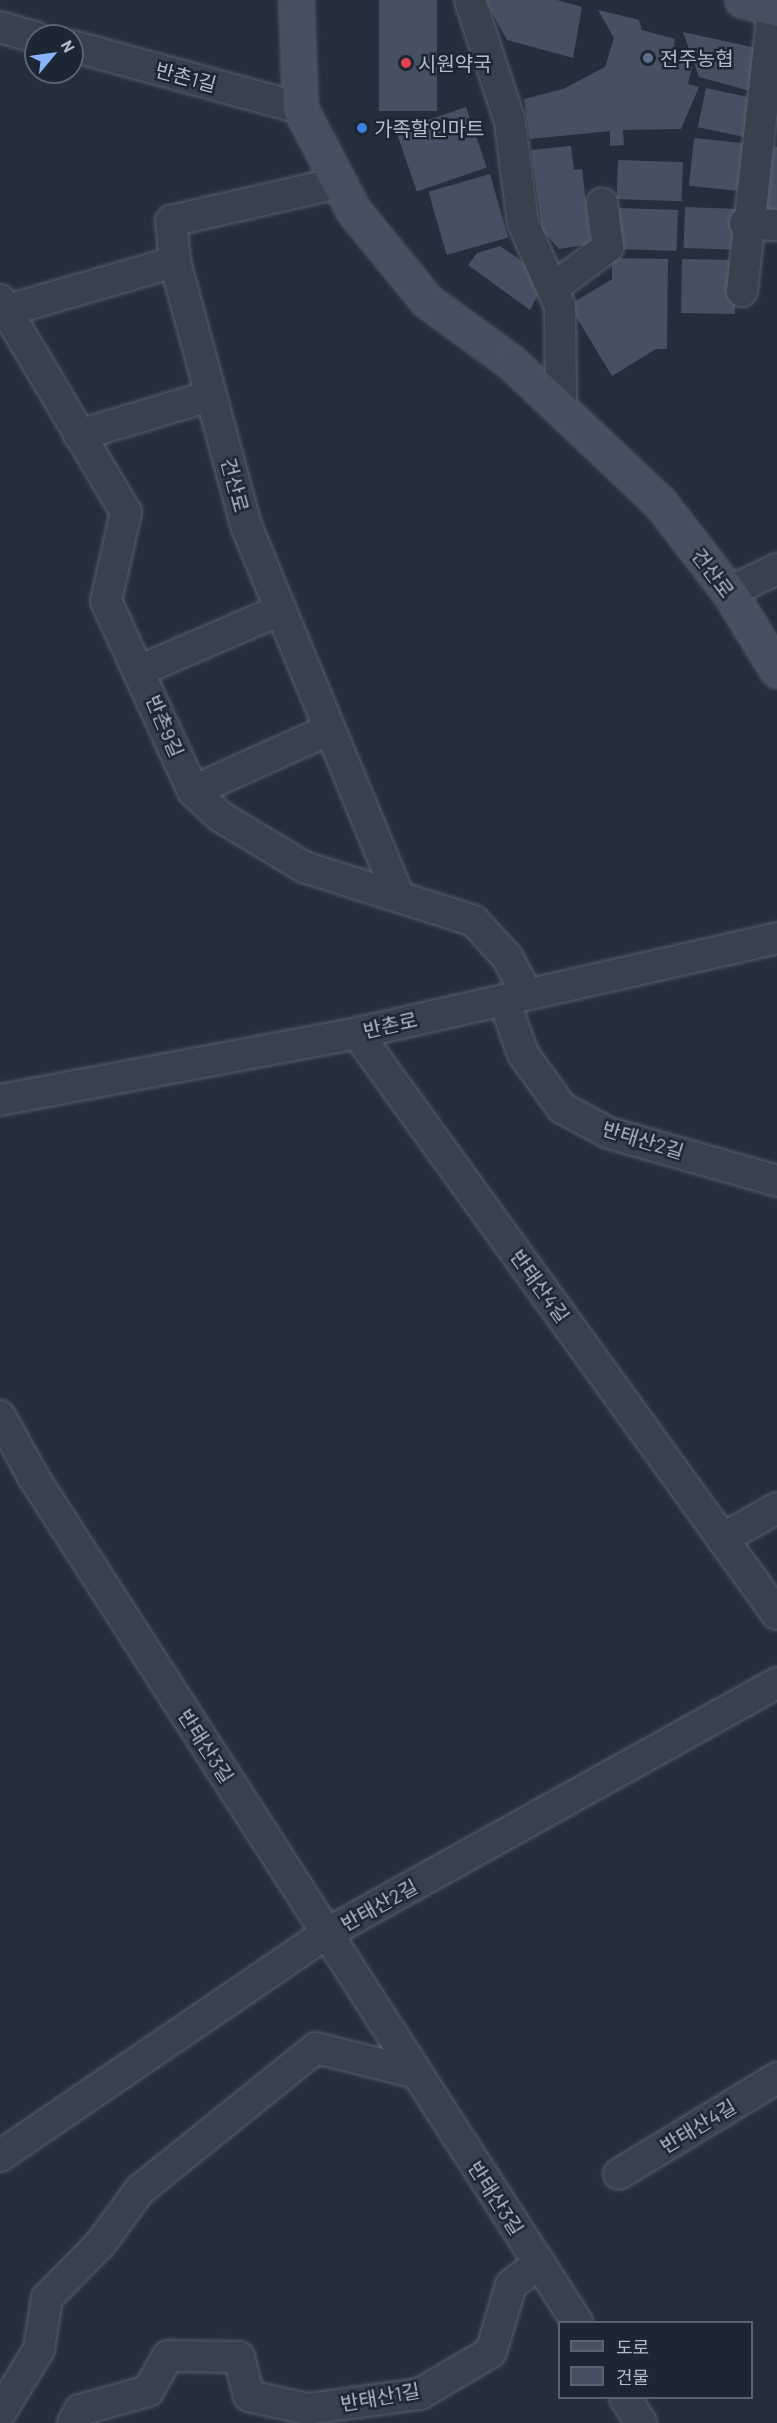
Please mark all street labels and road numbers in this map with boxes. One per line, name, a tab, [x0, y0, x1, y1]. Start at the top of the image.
street label: 반촌1길	[153, 57, 219, 97]
street label: 건산로	[216, 455, 254, 515]
street label: 건산로	[687, 544, 739, 602]
street label: 반촌9길	[141, 691, 189, 761]
street label: 반촌로	[360, 1007, 420, 1043]
street label: 반태산2길	[599, 1116, 687, 1164]
street label: 반태산4길	[505, 1245, 575, 1327]
street label: 반태산3길	[173, 1704, 239, 1788]
street label: 반태산2길	[336, 1874, 422, 1936]
street label: 반태산4길	[656, 2094, 740, 2158]
street label: 반태산3길	[463, 2156, 529, 2240]
street label: 반태산1길	[338, 2378, 422, 2416]

